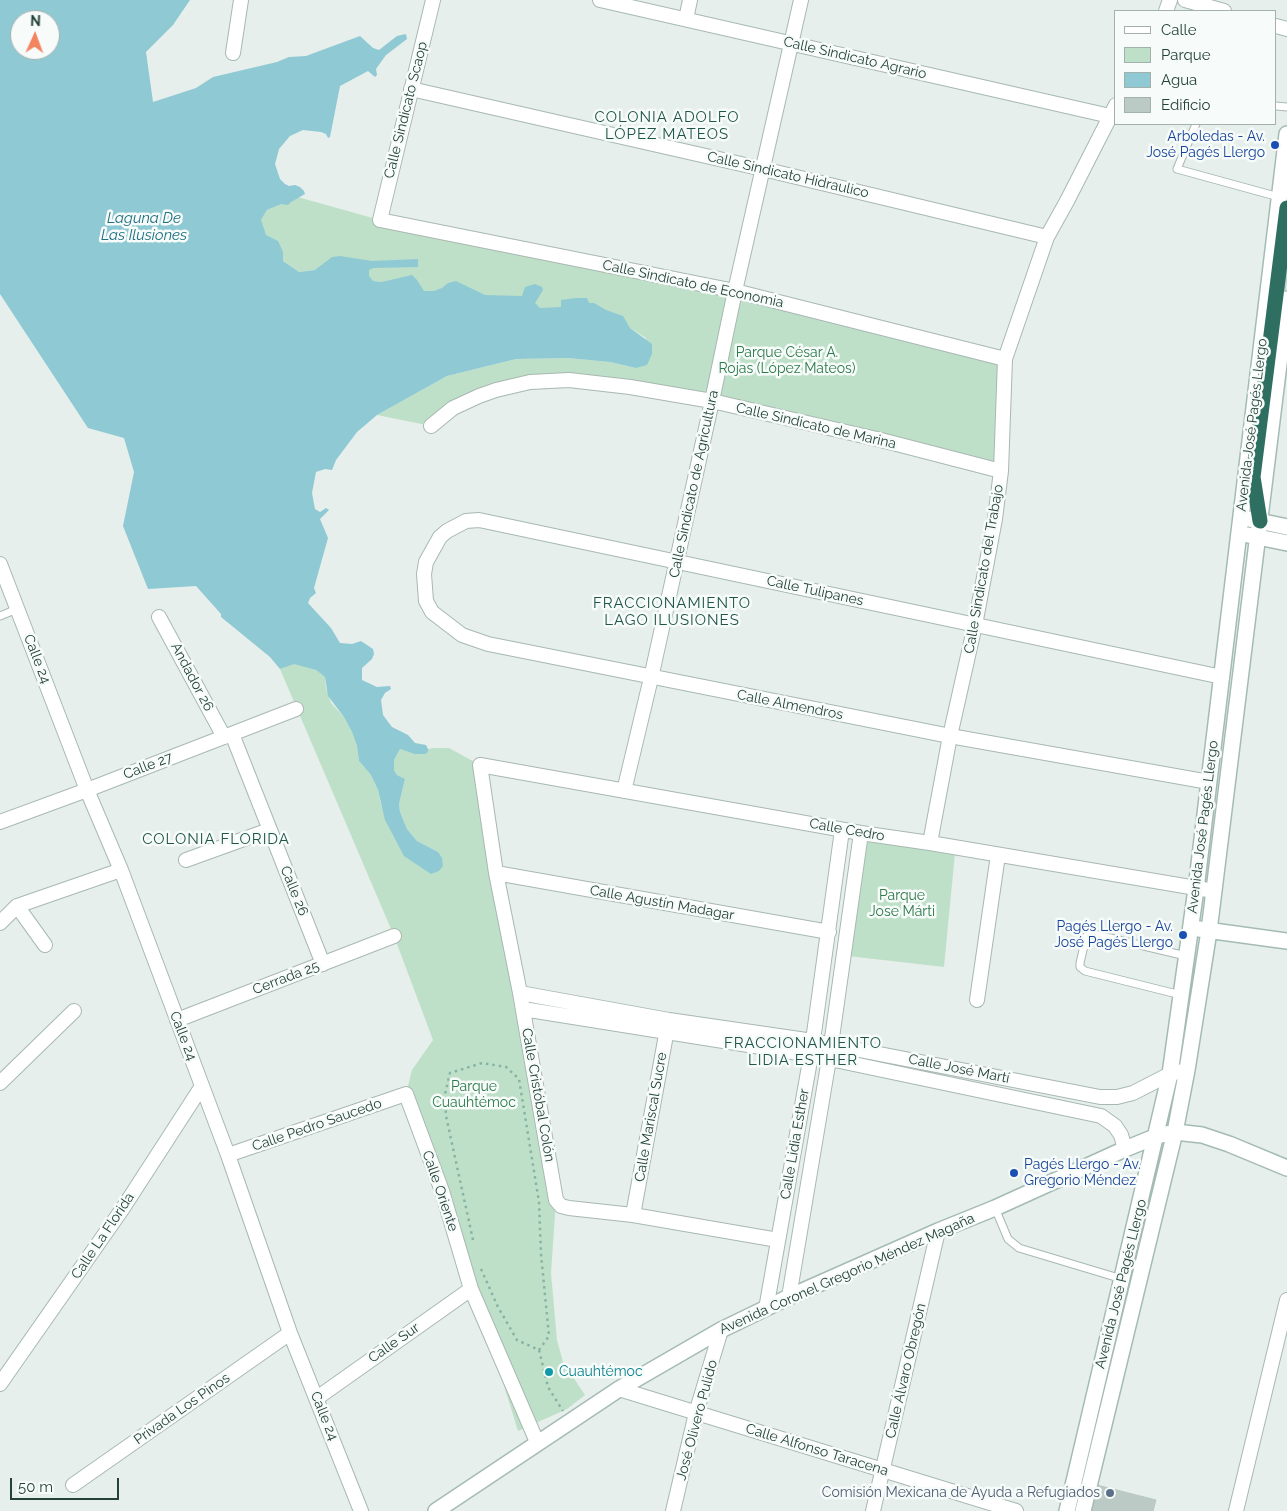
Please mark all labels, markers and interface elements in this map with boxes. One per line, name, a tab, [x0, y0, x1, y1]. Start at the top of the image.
north arrow	[10, 10, 60, 60]
legend	[1114, 10, 1277, 125]
text: N	[30, 13, 41, 29]
text: Calle	[1161, 21, 1196, 39]
street label: Calle Sindicato Agrario	[782, 33, 928, 83]
street label: Calle Sindicato Scaop	[381, 40, 431, 180]
text: Parque	[1161, 46, 1210, 64]
text: Agua	[1161, 71, 1197, 89]
text: Edificio	[1161, 96, 1211, 114]
district label: COLONIA ADOLFO LÓPEZ MATEOS	[593, 108, 741, 143]
place label: Arboledas - Av. José Pagés Llergo	[1146, 129, 1265, 162]
marker: Arboledas - Av. José Pagés Llergo	[1269, 139, 1281, 151]
street label: Calle Sindicato Hidraulico	[705, 148, 871, 202]
water label: Laguna De Las Ilusiones	[101, 209, 187, 244]
street label: Calle Sindicato de Economia	[601, 257, 785, 311]
street label: Avenida José Pagés Llergo	[1233, 337, 1271, 513]
park label: Parque César A. Rojas (López Mateos)	[718, 345, 856, 378]
street label: Calle Sindicato de Agricultura	[666, 389, 722, 579]
street label: Calle Sindicato de Marina	[734, 399, 898, 453]
street label: Calle Sindicato del Trabajo	[961, 483, 1007, 655]
street label: Calle Tulipanes	[765, 573, 865, 609]
district label: FRACCIONAMIENTO LAGO ILUSIONES	[591, 594, 753, 629]
street label: Calle 24	[20, 632, 54, 686]
street label: Andador 26	[167, 640, 217, 714]
street label: Calle Almendros	[736, 686, 844, 724]
street label: Avenida José Pagés Llergo	[1184, 739, 1222, 915]
street label: Calle 27	[121, 749, 175, 783]
street label: Calle Cedro	[808, 815, 886, 845]
district label: COLONIA FLORIDA	[140, 830, 292, 848]
street label: Calle 26	[276, 864, 312, 918]
street label: Calle Agustín Madagar	[588, 882, 736, 924]
park label: Parque Jose Márti	[869, 888, 935, 920]
place label: Pagés Llergo - Av. José Pagés Llergo	[1054, 919, 1173, 952]
marker: Pagés Llergo - Av. José Pagés Llergo	[1177, 929, 1189, 941]
street label: Cerrada 25	[250, 958, 322, 998]
street label: Calle 24	[166, 1009, 200, 1063]
street label: Calle Cristóbal Colón	[518, 1027, 558, 1163]
district label: FRACCIONAMIENTO LIDIA ESTHER	[722, 1034, 884, 1069]
street label: Calle Mariscal Sucre	[631, 1051, 671, 1183]
street label: Calle José Martí	[907, 1051, 1011, 1087]
park label: Parque Cuauhtémoc	[432, 1079, 516, 1112]
street label: Calle Lidia Esther	[777, 1087, 813, 1201]
street label: Calle Pedro Saucedo	[250, 1095, 384, 1155]
street label: Calle Oriente	[418, 1148, 462, 1234]
place label: Pagés Llergo - Av. Gregorio Méndez	[1024, 1157, 1141, 1190]
marker: Pagés Llergo - Av. Gregorio Méndez	[1008, 1167, 1020, 1179]
street label: Calle La Florida	[68, 1190, 138, 1282]
street label: Avenida José Pagés Llergo	[1092, 1197, 1150, 1371]
street label: Avenida Coronel Gregorio Méndez Magaña	[717, 1210, 977, 1338]
street label: Calle Álvaro Obregón	[882, 1302, 930, 1440]
street label: Calle Sur	[365, 1319, 423, 1367]
street label: José Olivero Pulido	[673, 1358, 721, 1482]
place label: Cuauhtémoc	[559, 1364, 643, 1380]
marker: Cuauhtémoc	[543, 1366, 555, 1378]
street label: Privada Los Pinos	[131, 1370, 233, 1448]
street label: Calle 24	[307, 1389, 341, 1443]
street label: Calle Alfonso Taracena	[744, 1420, 890, 1480]
scale bar	[12, 1468, 121, 1500]
text: 50 m	[18, 1478, 53, 1496]
place label: Comisión Mexicana de Ayuda a Refugiados	[822, 1485, 1100, 1501]
marker: Comisión Mexicana de Ayuda a Refugiados	[1104, 1487, 1116, 1499]

